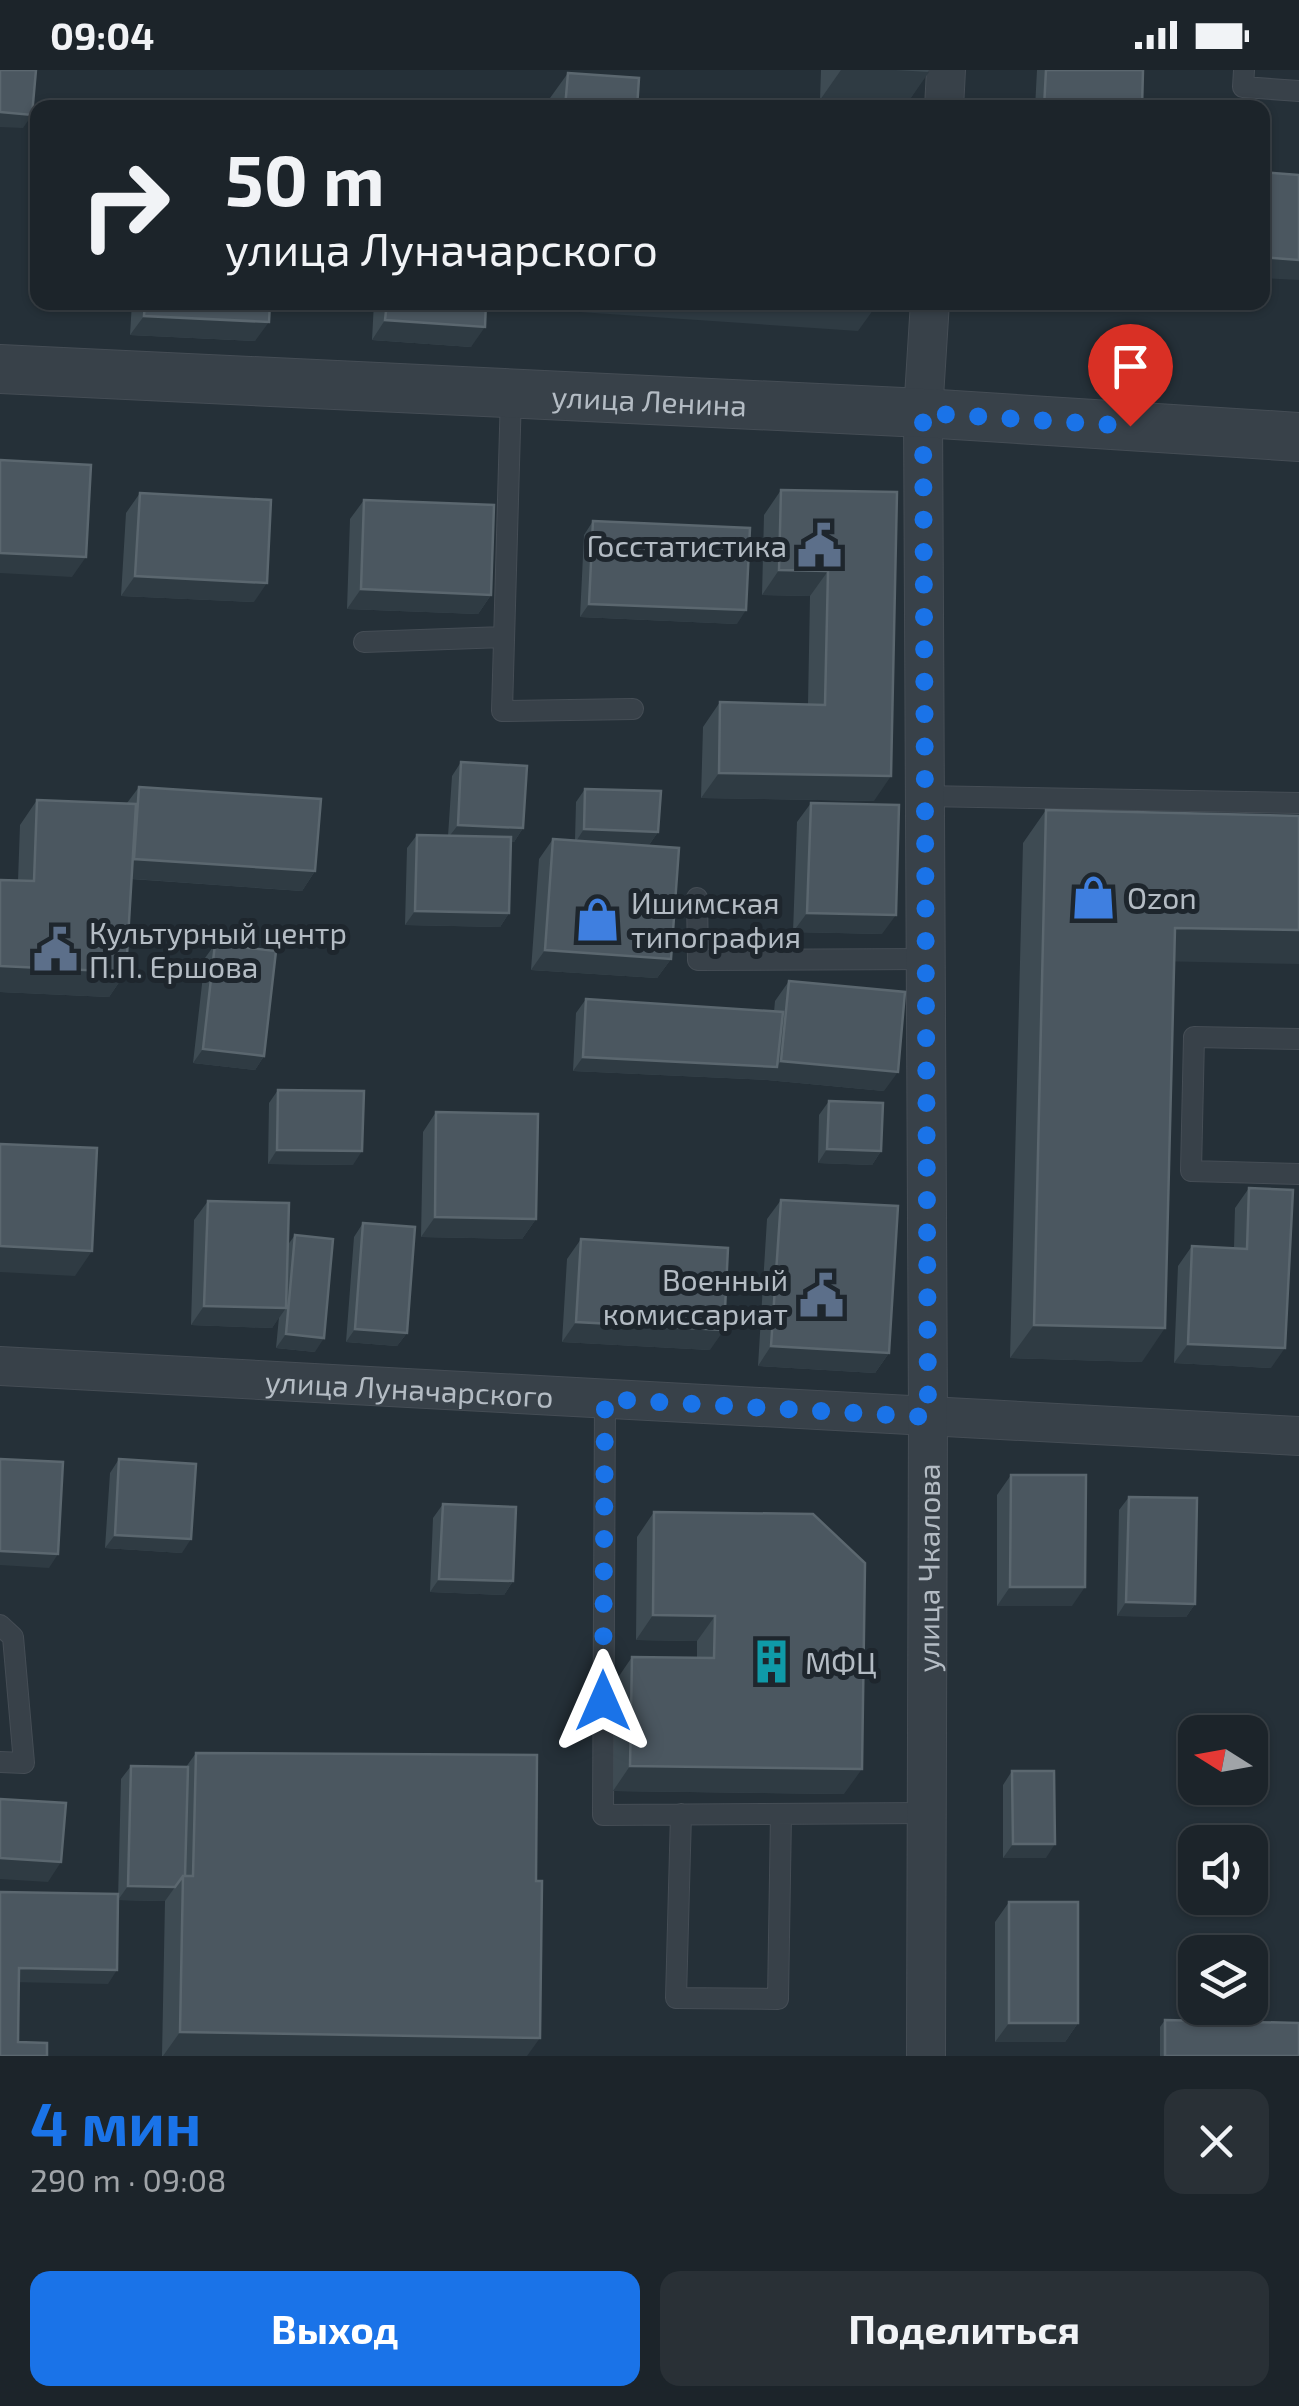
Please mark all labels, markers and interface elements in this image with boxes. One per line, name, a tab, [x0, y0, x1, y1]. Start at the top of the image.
text: 09:04	[50, 12, 154, 58]
text: 50 m	[225, 136, 385, 220]
icon: right	[60, 140, 190, 270]
text: улица Луначарского	[225, 221, 658, 275]
pin	[1088, 324, 1173, 427]
icon: arrive	[1103, 339, 1158, 394]
street label: улица Ленина	[551, 377, 748, 423]
public building icon: Госстатистика	[796, 521, 844, 569]
place label: Госстатистика	[586, 527, 787, 563]
shop icon: Ozon	[1070, 873, 1118, 921]
place label: Ozon	[1127, 879, 1197, 915]
place label: Ишимская типография	[631, 884, 801, 954]
shop icon: Ишимская типография	[574, 895, 622, 943]
place label: Культурный центр П.П. Ершова	[89, 914, 347, 984]
public building icon: Культурный центр П.П. Ершова	[32, 925, 80, 973]
place label: Военный комиссариат	[603, 1261, 788, 1331]
public building icon: Военный комиссариат	[797, 1272, 845, 1320]
street label: улица Луначарского	[264, 1362, 555, 1414]
street label: улица Чкалова	[909, 1463, 946, 1673]
building icon: МФЦ	[748, 1638, 796, 1686]
place label: МФЦ	[805, 1644, 877, 1680]
position arrow	[551, 1649, 655, 1753]
north arrow	[1178, 1715, 1268, 1805]
map controls	[1178, 1715, 1268, 2025]
button: sound	[1178, 1825, 1268, 1915]
button: layers	[1178, 1935, 1268, 2025]
text: 4 мин	[30, 2086, 201, 2158]
button: close	[1164, 2089, 1269, 2194]
text: 290 m · 09:08	[30, 2160, 226, 2198]
button: Выход	[30, 2271, 640, 2386]
button: Поделиться	[660, 2271, 1269, 2386]

